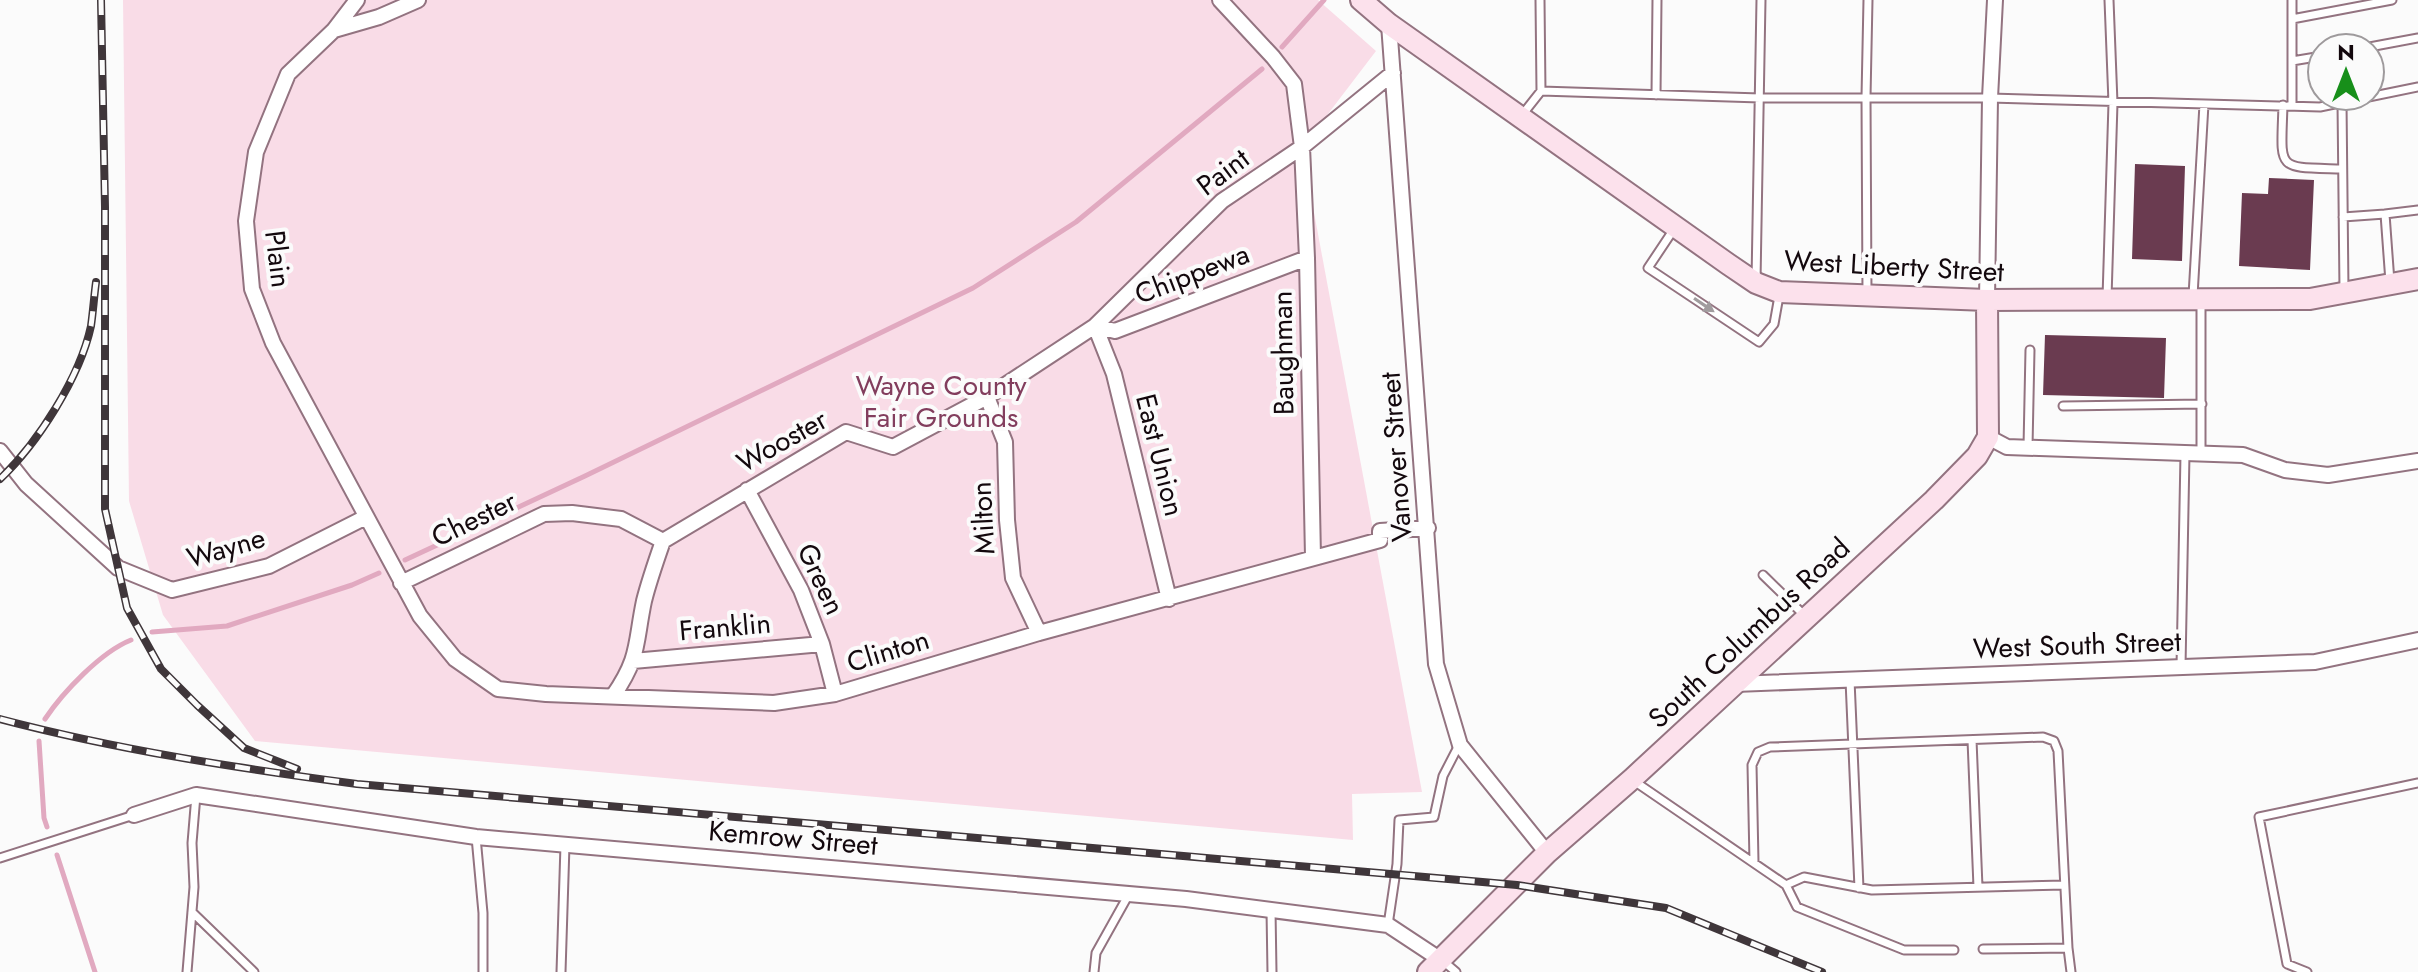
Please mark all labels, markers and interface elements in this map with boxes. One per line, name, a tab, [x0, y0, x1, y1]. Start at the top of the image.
north arrow	[2306, 32, 2386, 112]
text: N	[2337, 36, 2355, 68]
street label: Paint	[1188, 138, 1258, 205]
street label: Plain	[254, 228, 302, 290]
street label: Chippewa	[1129, 233, 1255, 315]
street label: West Liberty Street	[1783, 240, 2005, 292]
street label: Baughman	[1261, 290, 1305, 416]
one-way arrow	[1693, 297, 1714, 312]
park label: Wayne County Fair Grounds	[856, 365, 1027, 438]
street label: Vanover Street	[1370, 371, 1422, 543]
street label: East Union	[1125, 390, 1195, 520]
street label: Wooster	[729, 399, 835, 483]
street label: Milton	[961, 480, 1005, 556]
street label: Chester	[424, 481, 524, 557]
street label: Wayne	[182, 517, 270, 579]
street label: South Columbus Road	[1639, 528, 1859, 738]
street label: Green	[787, 537, 855, 621]
street label: Franklin	[677, 603, 773, 651]
street label: Clinton	[842, 619, 934, 683]
street label: West South Street	[1972, 621, 2182, 669]
street label: Kemrow Street	[707, 810, 880, 866]

